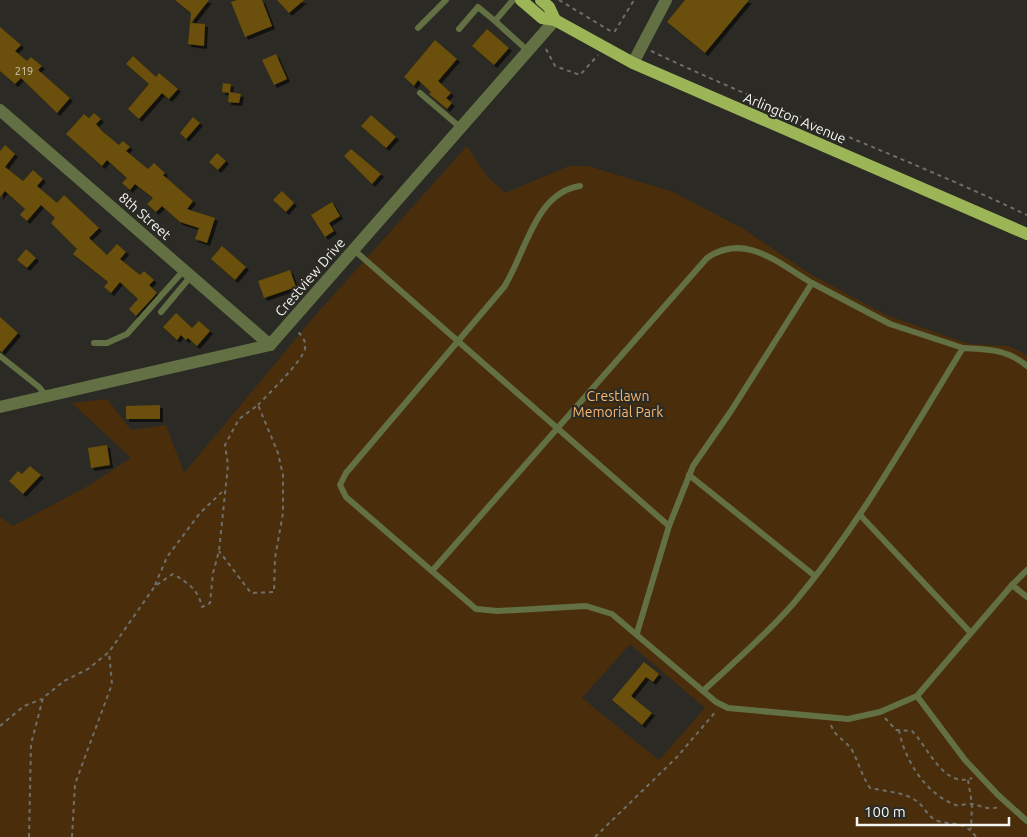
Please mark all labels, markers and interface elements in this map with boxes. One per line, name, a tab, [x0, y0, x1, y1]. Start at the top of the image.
house number: 219	[15, 65, 33, 77]
street label: Arlington Avenue	[741, 89, 849, 147]
street label: 8th Street	[116, 189, 175, 243]
street label: Crestview Drive	[272, 235, 348, 319]
park label: Crestlawn Memorial Park	[573, 388, 663, 420]
scale bar	[857, 794, 1010, 826]
text: 100 m	[864, 803, 906, 820]

